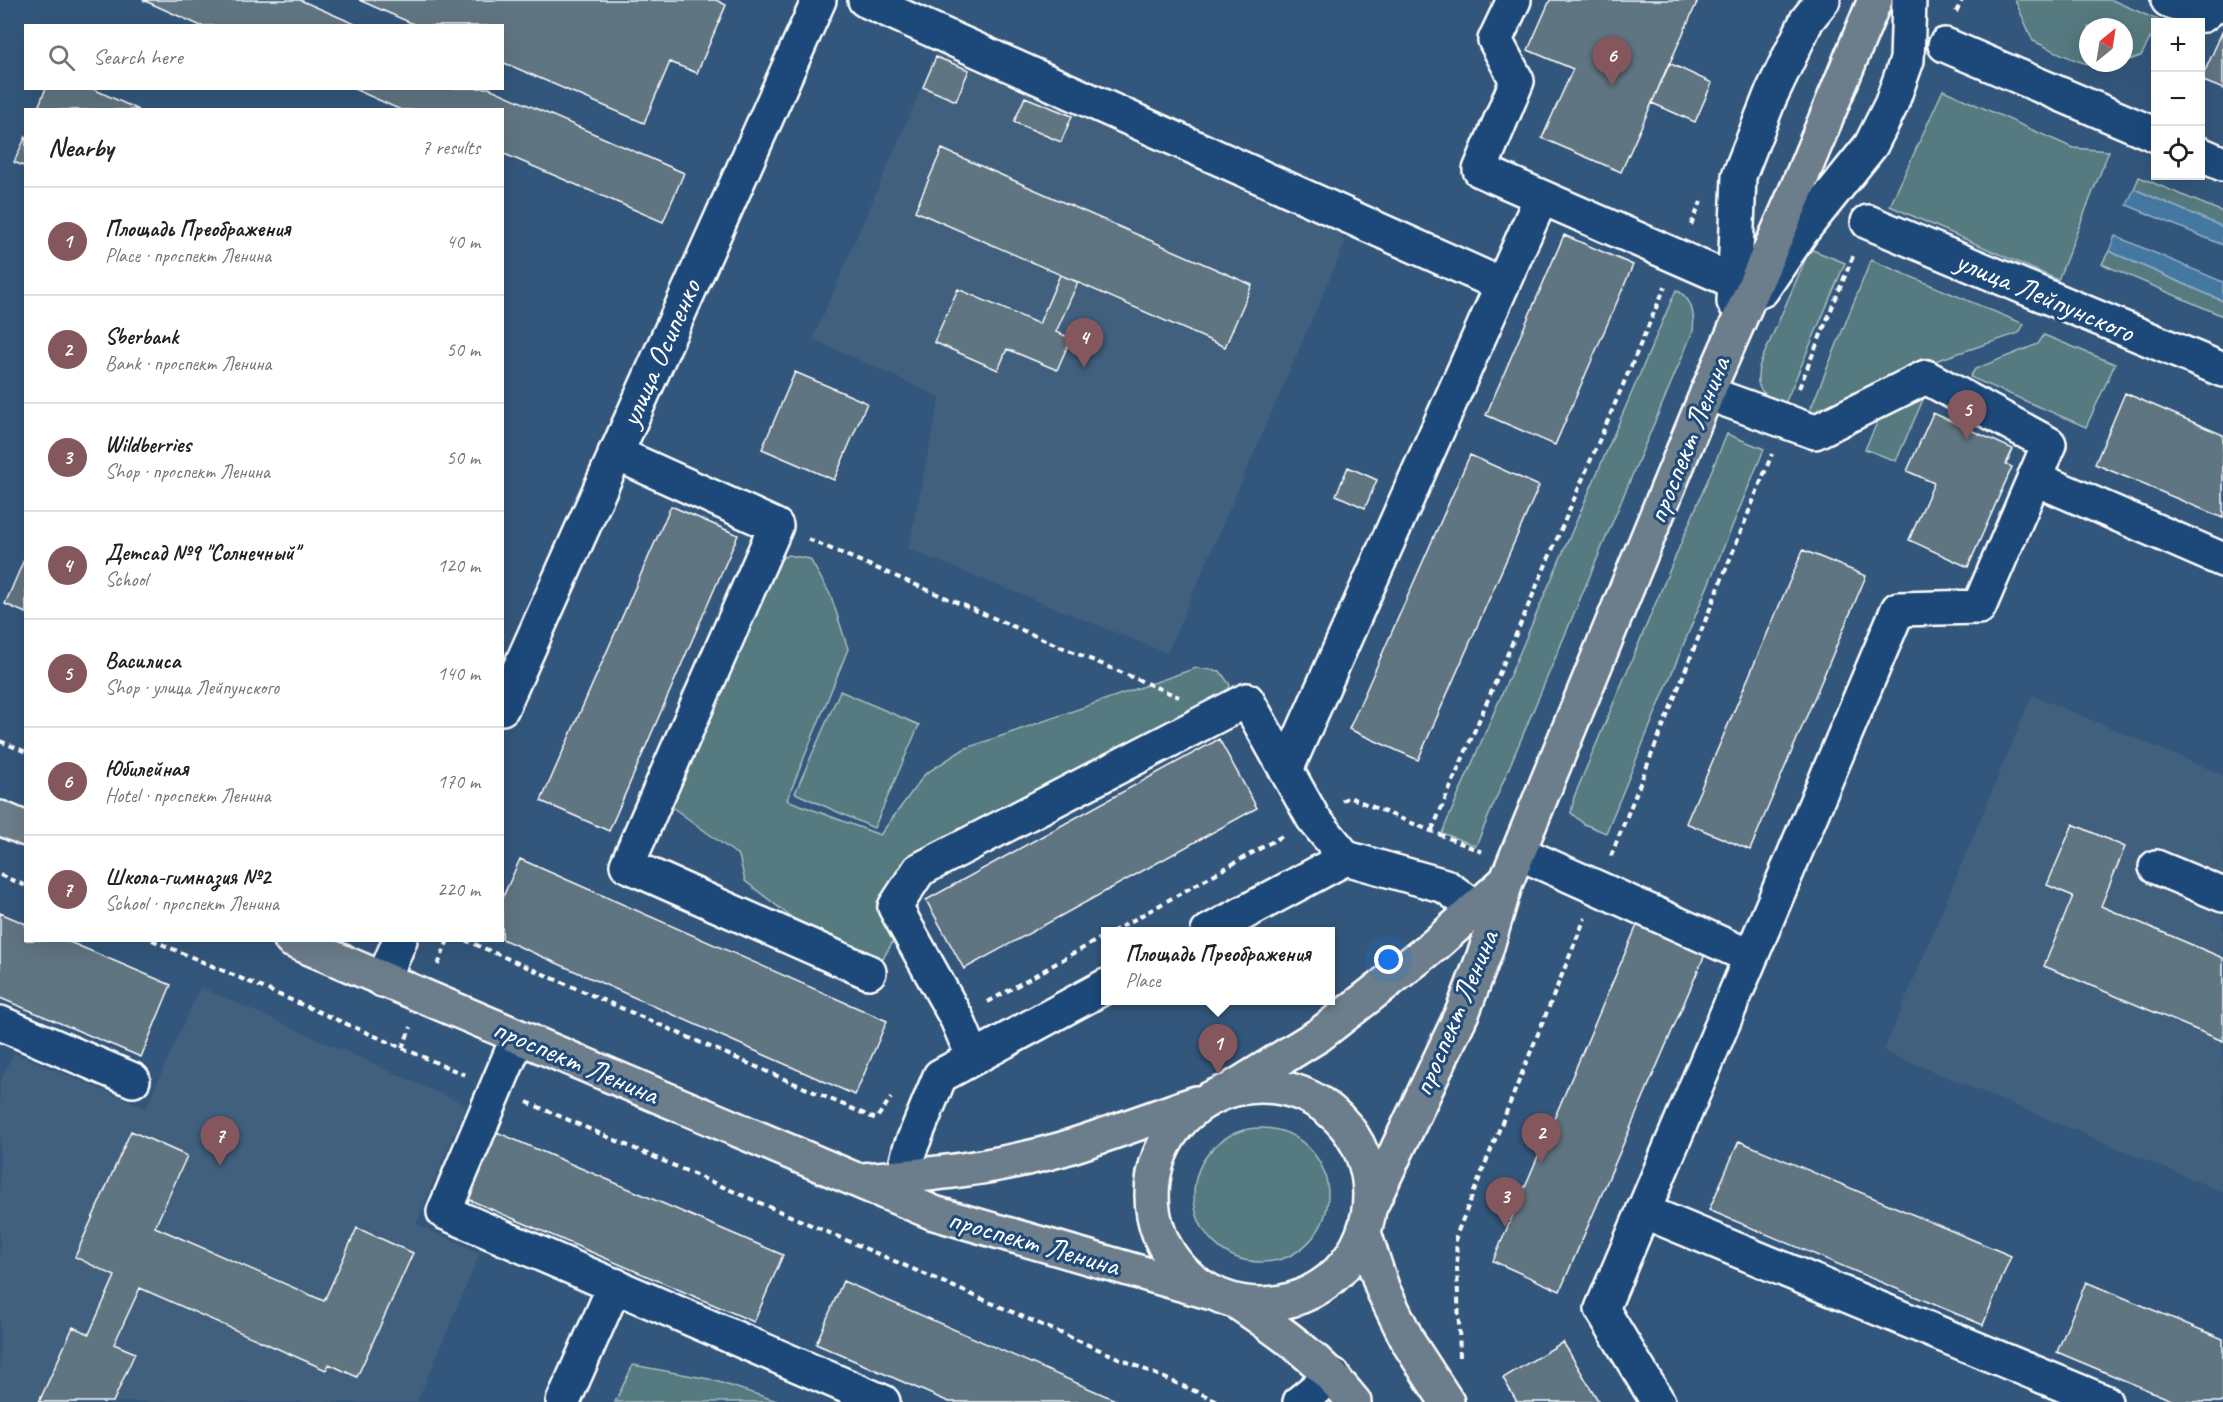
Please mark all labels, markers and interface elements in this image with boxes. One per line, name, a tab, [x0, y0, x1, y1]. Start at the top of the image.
north arrow	[2079, 18, 2133, 72]
map controls	[2151, 18, 2205, 180]
button: +	[2151, 18, 2205, 72]
search box	[24, 24, 504, 90]
pin: 6	[1592, 36, 1632, 86]
icon: search	[45, 41, 78, 74]
text: Search here	[93, 43, 183, 71]
button: −	[2151, 72, 2205, 126]
button: locate	[2151, 126, 2205, 180]
text: Nearby	[48, 131, 113, 164]
text: 7 results	[421, 135, 480, 160]
text: Площадь Преображения	[105, 215, 290, 243]
text: 1	[63, 229, 72, 254]
text: 40 m	[446, 229, 480, 254]
street label: улица Лейпунского	[1948, 241, 2141, 351]
text: Place · проспект Ленина	[105, 243, 271, 268]
street label: улица Осипенко	[610, 272, 710, 434]
pin: 4	[1064, 318, 1104, 368]
text: Sberbank	[105, 323, 178, 351]
text: 2	[63, 337, 72, 362]
text: 50 m	[446, 337, 480, 362]
street label: проспект Ленина	[1637, 349, 1739, 529]
text: Bank · проспект Ленина	[105, 351, 271, 376]
pin: 5	[1948, 390, 1986, 440]
text: Wildberries	[105, 431, 191, 459]
text: 3	[63, 445, 72, 470]
text: 50 m	[446, 445, 480, 470]
text: Shop · проспект Ленина	[105, 459, 270, 484]
text: Детсад №9 "Солнечный"	[105, 539, 299, 567]
text: 4	[63, 553, 72, 578]
text: 120 m	[437, 553, 480, 578]
text: School	[105, 567, 148, 592]
text: Василиса	[105, 647, 180, 675]
text: 5	[63, 661, 72, 686]
text: 140 m	[437, 661, 480, 686]
text: Shop · улица Лейпунского	[105, 675, 279, 700]
text: Юбилейная	[105, 755, 188, 783]
text: 6	[63, 769, 72, 794]
text: 170 m	[437, 769, 480, 794]
text: Hotel · проспект Ленина	[105, 783, 271, 808]
text: Школа-гимназия №2	[105, 863, 270, 891]
text: 7	[63, 877, 72, 902]
text: 220 m	[437, 877, 480, 902]
text: School · проспект Ленина	[105, 891, 279, 916]
street label: проспект Ленина	[1403, 923, 1508, 1101]
popup	[1101, 927, 1335, 1005]
text: Площадь Преображения	[1125, 940, 1311, 968]
your location	[1374, 945, 1403, 974]
text: Place	[1125, 968, 1161, 993]
street label: проспект Ленина	[488, 1009, 666, 1114]
pin: 1	[1198, 1024, 1238, 1074]
pin: 2	[1522, 1114, 1560, 1163]
pin: 7	[200, 1116, 240, 1166]
pin: 3	[1486, 1178, 1524, 1227]
street label: проспект Ленина	[944, 1199, 1126, 1285]

